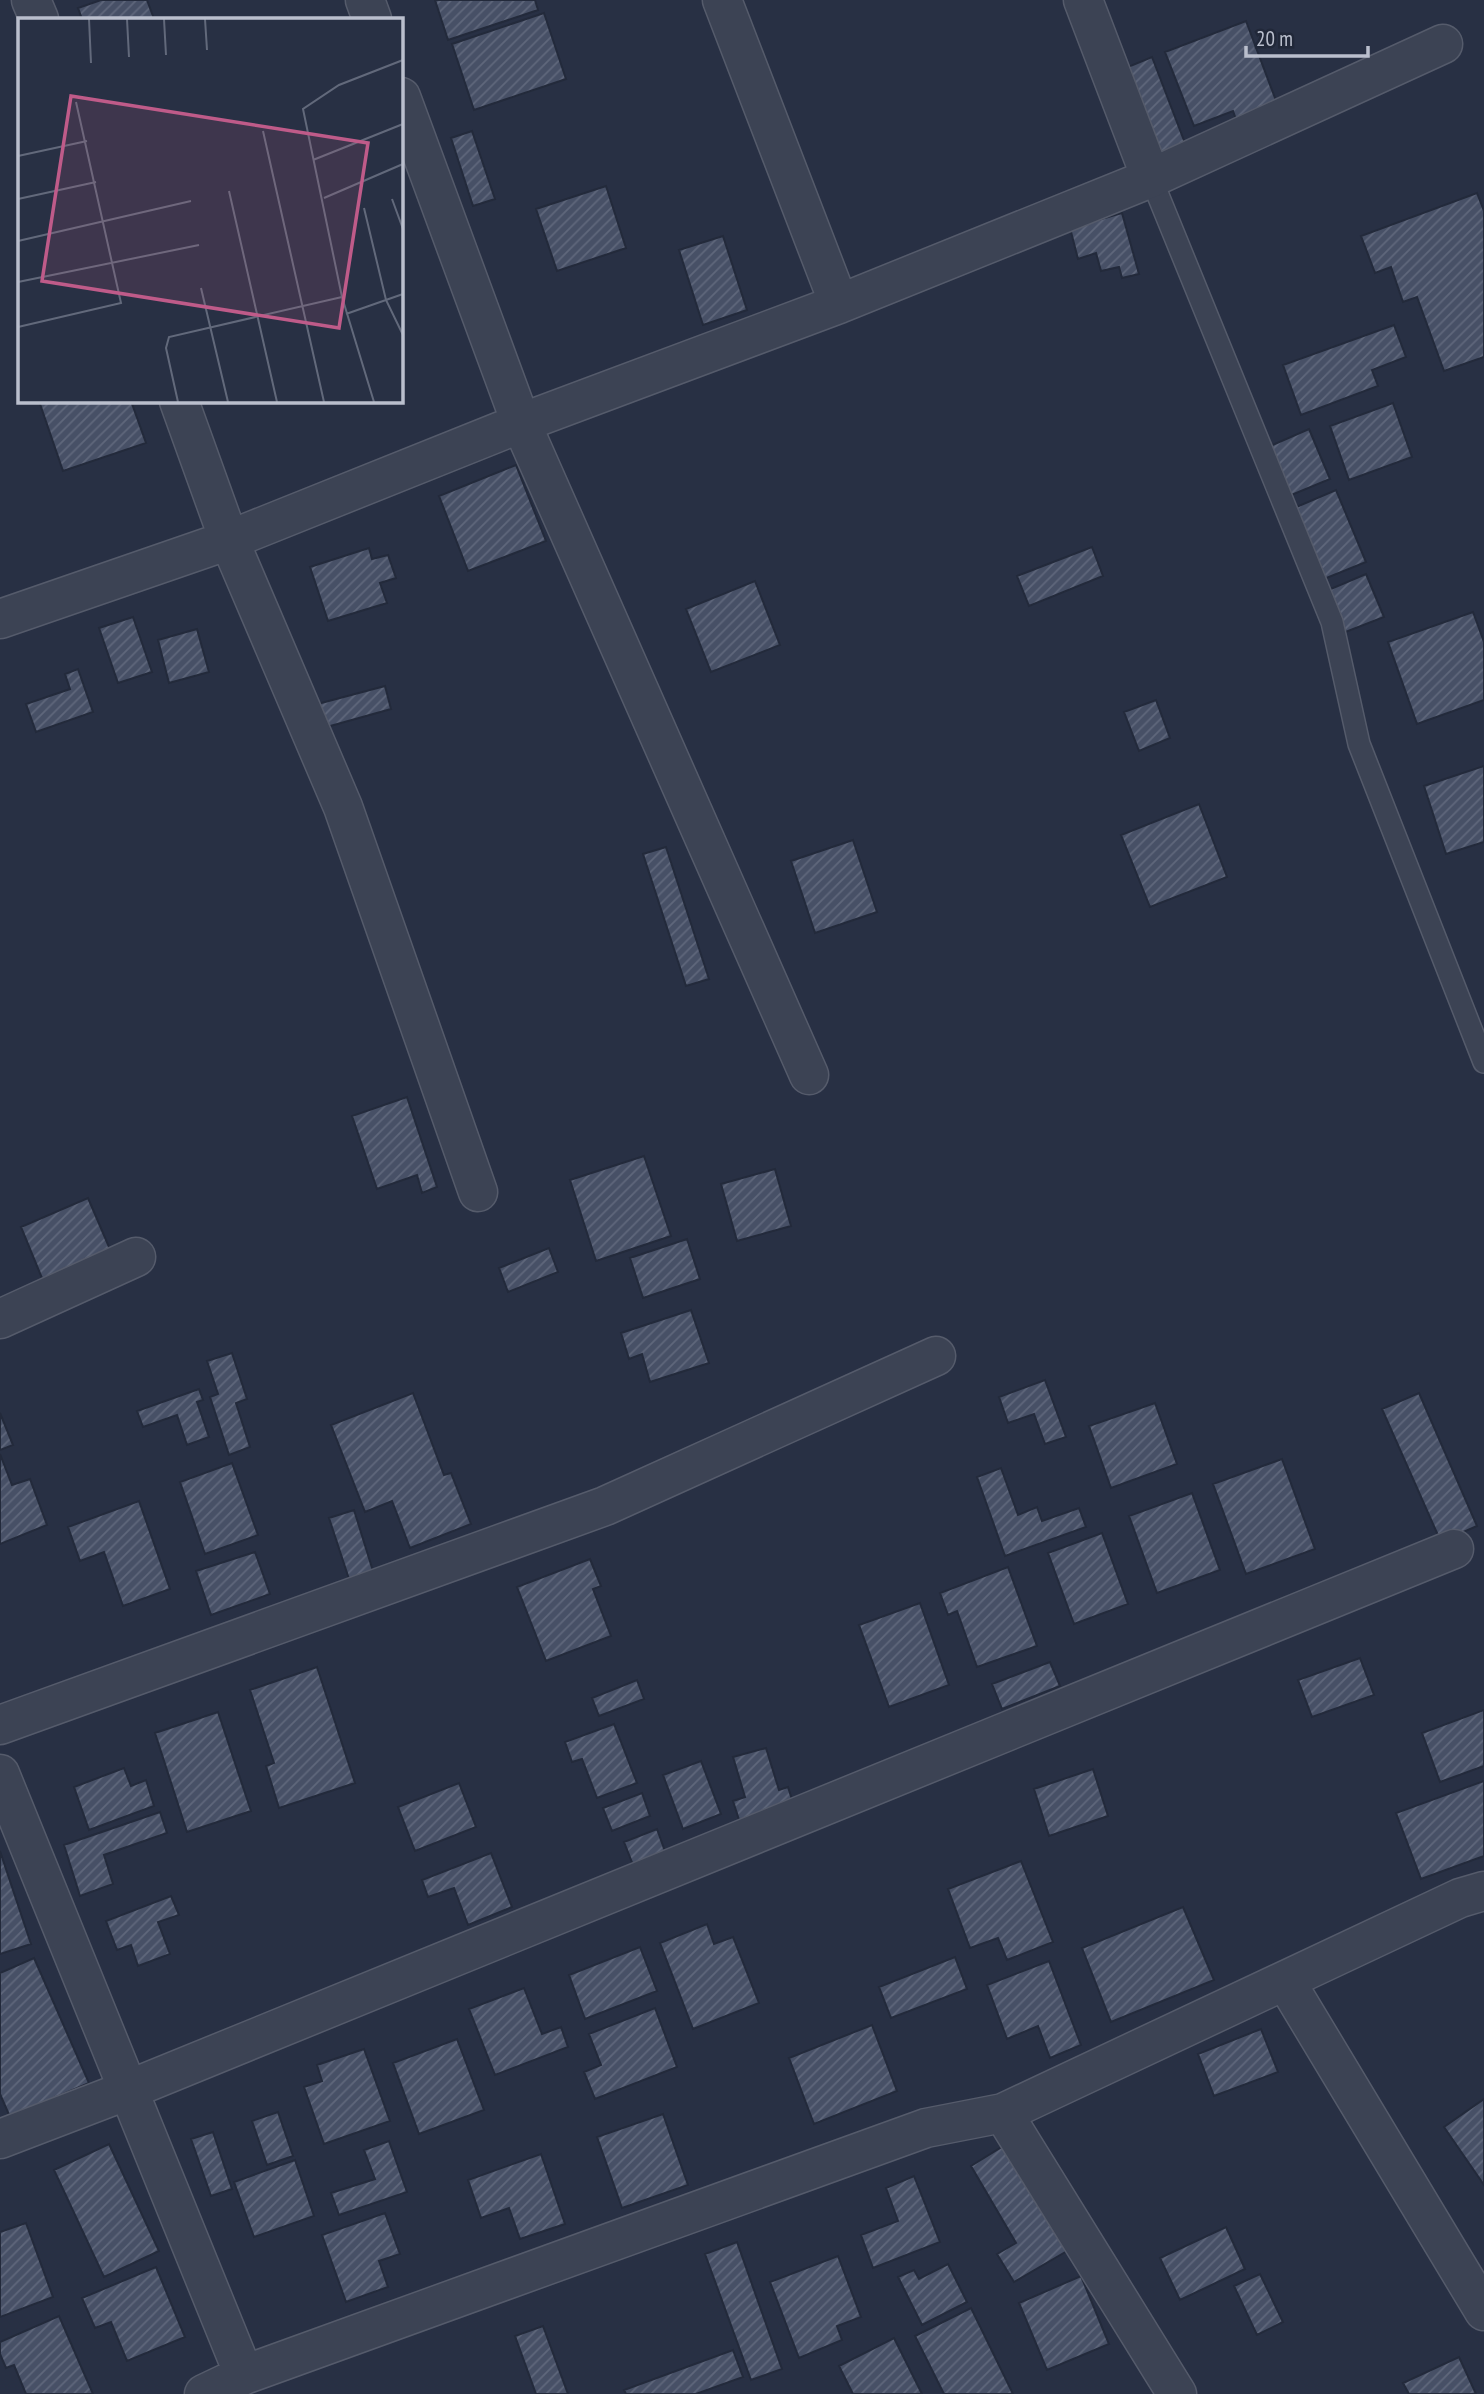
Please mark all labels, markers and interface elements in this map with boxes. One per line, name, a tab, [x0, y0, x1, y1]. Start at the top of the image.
scale bar	[1246, 14, 1368, 58]
inset map	[18, 18, 402, 402]
text: 20 m	[1256, 25, 1293, 52]

